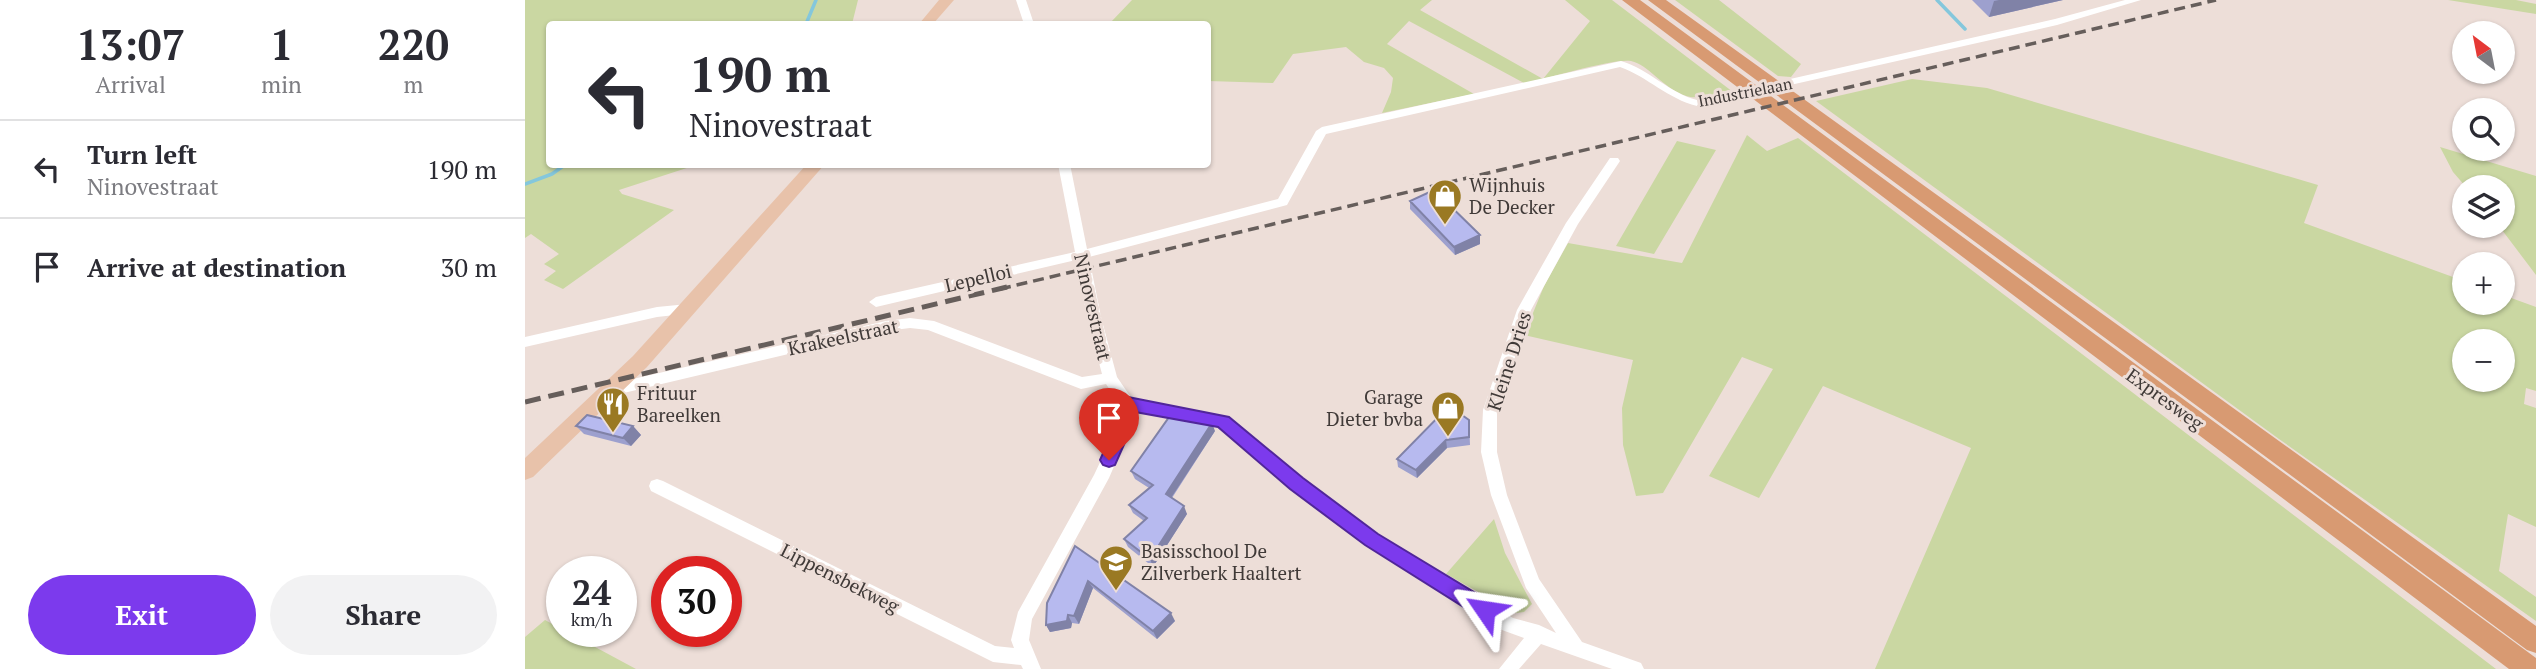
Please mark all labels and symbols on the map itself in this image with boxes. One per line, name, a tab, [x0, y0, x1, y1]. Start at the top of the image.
north arrow	[2452, 21, 2515, 84]
street label: Industrielaan	[1696, 72, 1794, 112]
place label: Wijnhuis De Decker	[1469, 172, 1556, 219]
shop icon: Wijnhuis De Decker	[1426, 177, 1464, 226]
street label: Ninovestraat	[1069, 251, 1118, 363]
street label: Lepelloi	[942, 258, 1014, 297]
street label: Kleine Dries	[1481, 308, 1536, 414]
street label: Krakeelstraat	[785, 313, 900, 360]
street label: Expresweg	[2122, 362, 2210, 436]
place label: Frituur Bareelken	[637, 380, 721, 427]
place label: Garage Dieter bvba	[1326, 384, 1423, 431]
restaurant icon: Frituur Bareelken	[594, 385, 632, 434]
pin	[1079, 388, 1139, 460]
shop icon: Garage Dieter bvba	[1429, 389, 1467, 438]
street label: Lippensbekweg	[777, 537, 905, 619]
place label: Basisschool De Zilverberk Haaltert	[1141, 538, 1302, 585]
school or university icon: Basisschool De Zilverberk Haaltert	[1097, 543, 1135, 592]
speed limit sign: 30	[651, 556, 742, 647]
position arrow	[1448, 573, 1522, 647]

